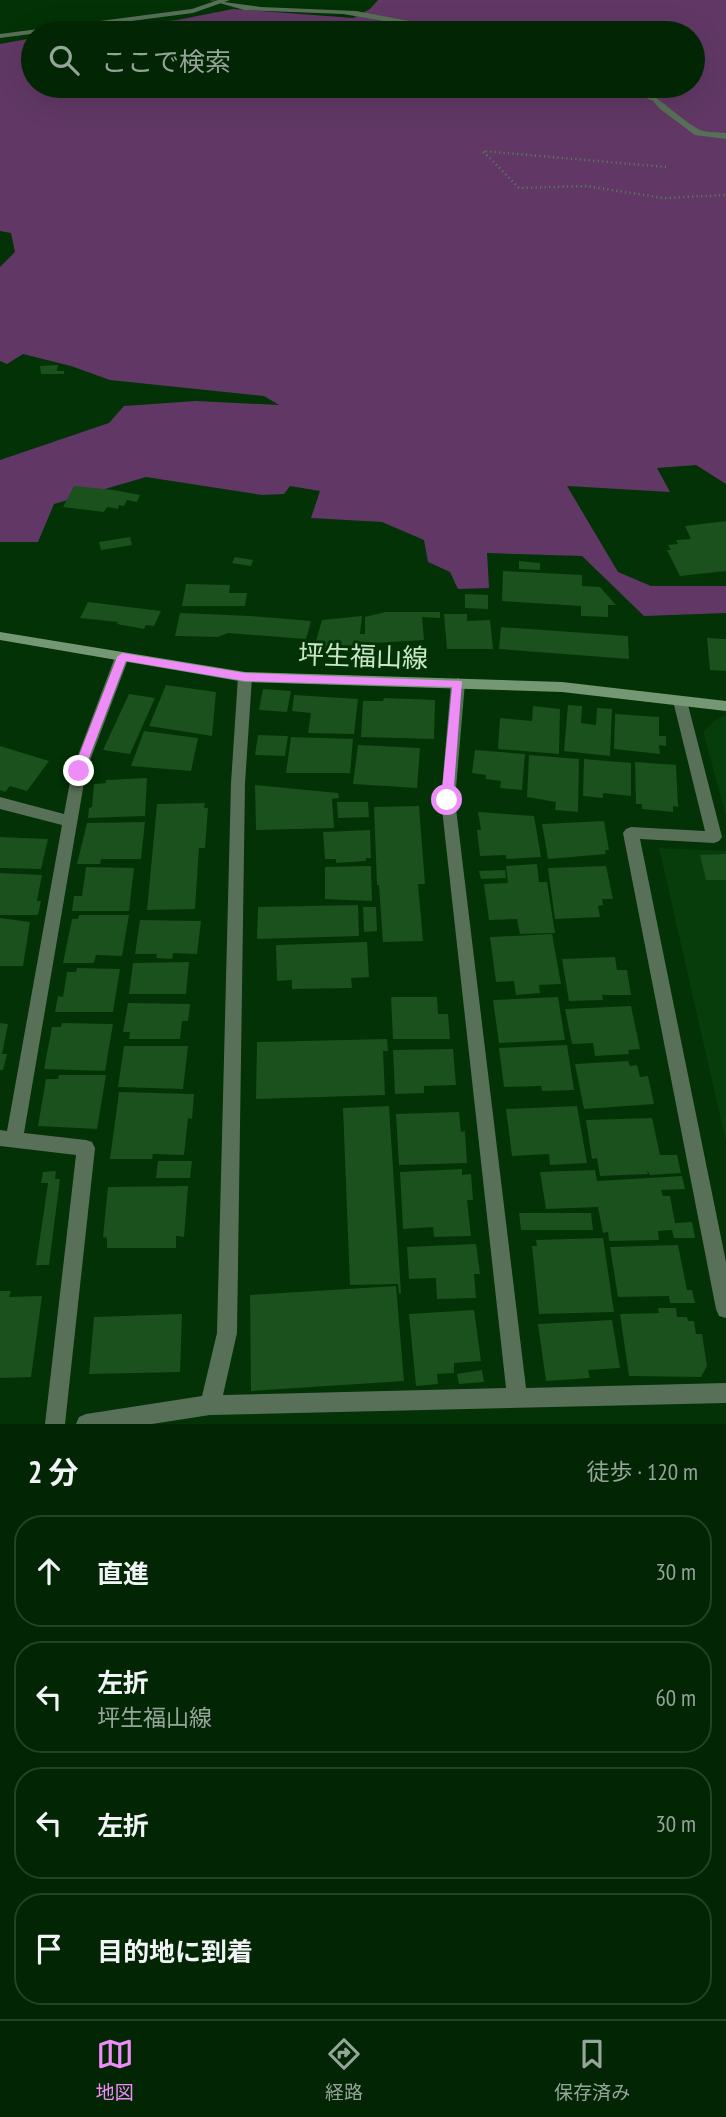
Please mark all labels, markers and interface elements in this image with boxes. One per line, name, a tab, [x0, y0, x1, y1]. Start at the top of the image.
search box	[21, 21, 705, 98]
icon: search	[45, 41, 83, 79]
text: ここで検索	[101, 45, 231, 78]
street label: 坪生福山線	[297, 637, 429, 675]
route end	[63, 755, 94, 786]
route start	[431, 784, 462, 815]
text: 2 分	[28, 1452, 79, 1491]
text: 徒歩 · 120 m	[586, 1457, 698, 1486]
icon: ahead	[30, 1552, 68, 1590]
text: 直進	[97, 1557, 149, 1590]
text: 30 m	[655, 1557, 696, 1586]
text: 左折	[97, 1666, 149, 1699]
icon: left	[30, 1678, 68, 1716]
text: 60 m	[655, 1683, 696, 1712]
text: 坪生福山線	[97, 1703, 212, 1732]
icon: left	[30, 1804, 68, 1842]
text: 左折	[97, 1809, 149, 1842]
text: 30 m	[655, 1809, 696, 1838]
icon: arrive	[30, 1930, 68, 1968]
text: 目的地に到着	[97, 1935, 253, 1968]
tab: 地図	[96, 2035, 134, 2104]
tab: 経路	[325, 2035, 363, 2104]
tab: 保存済み	[554, 2035, 630, 2104]

